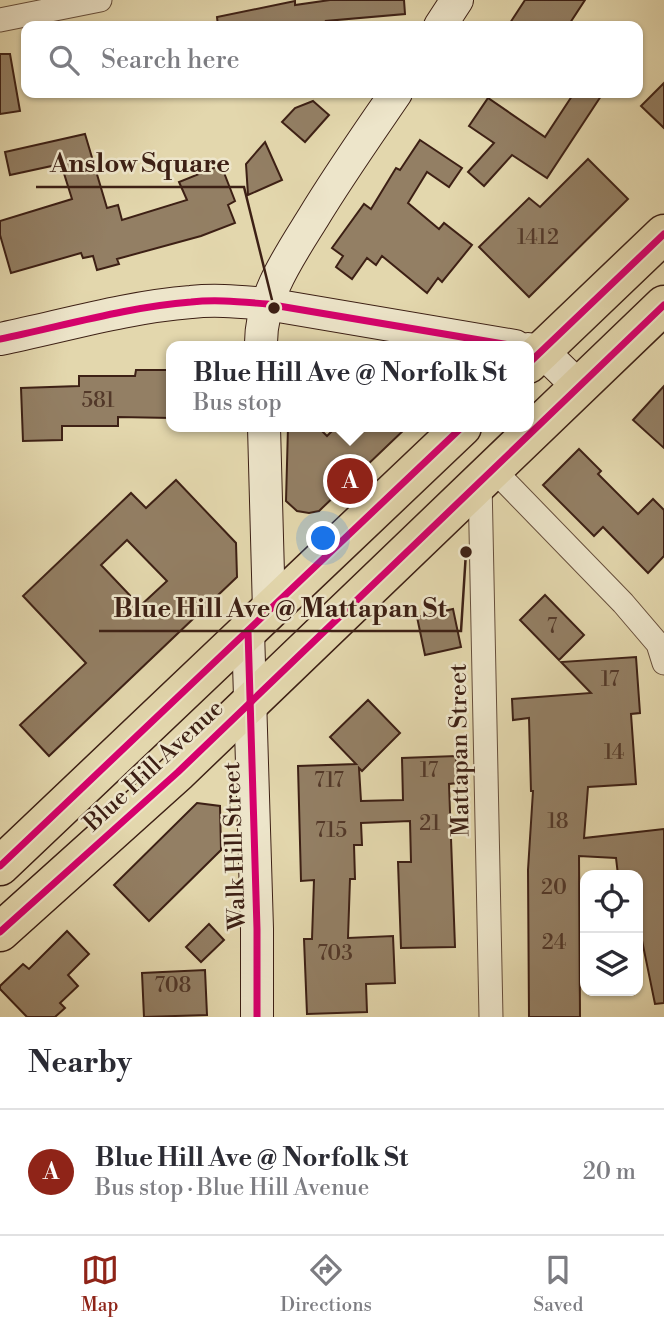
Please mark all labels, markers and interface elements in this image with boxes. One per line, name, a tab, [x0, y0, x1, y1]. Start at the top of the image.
search box	[21, 21, 643, 98]
icon: search	[45, 41, 83, 79]
text: Search here	[101, 44, 240, 76]
callout: Anslow Square	[36, 140, 244, 187]
text: Anslow Square	[49, 148, 230, 180]
house number: 1412	[517, 225, 559, 251]
popup	[166, 341, 534, 432]
text: Blue Hill Ave @ Norfolk St	[193, 357, 507, 389]
house number: 581	[81, 388, 115, 414]
text: Bus stop	[193, 389, 282, 417]
pin: A	[327, 455, 373, 507]
your location	[306, 521, 340, 555]
callout: Blue Hill Ave @ Mattapan St	[99, 584, 461, 631]
text: Blue Hill Ave @ Mattapan St	[113, 593, 448, 625]
house number: 7	[547, 614, 558, 640]
street label: Mattapan Street	[443, 663, 477, 837]
house number: 17	[601, 667, 620, 693]
street label: Blue Hill Avenue	[77, 694, 230, 839]
house number: 14	[604, 740, 624, 766]
house number: 17	[420, 758, 439, 784]
street label: Walk Hill Street	[217, 761, 253, 932]
house number: 717	[314, 768, 344, 794]
house number: 18	[547, 809, 569, 835]
house number: 21	[419, 811, 441, 837]
house number: 715	[315, 818, 347, 844]
map controls	[580, 870, 643, 996]
button: locate	[580, 870, 643, 933]
house number: 20	[541, 875, 567, 901]
house number: 24	[542, 930, 566, 956]
button: layers	[580, 933, 643, 996]
house number: 703	[317, 941, 353, 967]
house number: 708	[155, 973, 191, 999]
text: Nearby	[28, 1044, 132, 1082]
text: Blue Hill Ave @ Norfolk St	[95, 1142, 408, 1174]
text: A	[43, 1158, 59, 1186]
text: 20 m	[583, 1158, 636, 1186]
text: Bus stop · Blue Hill Avenue	[95, 1174, 369, 1202]
tab: Map	[81, 1251, 119, 1317]
tab: Directions	[280, 1251, 372, 1317]
tab: Saved	[533, 1251, 583, 1317]

